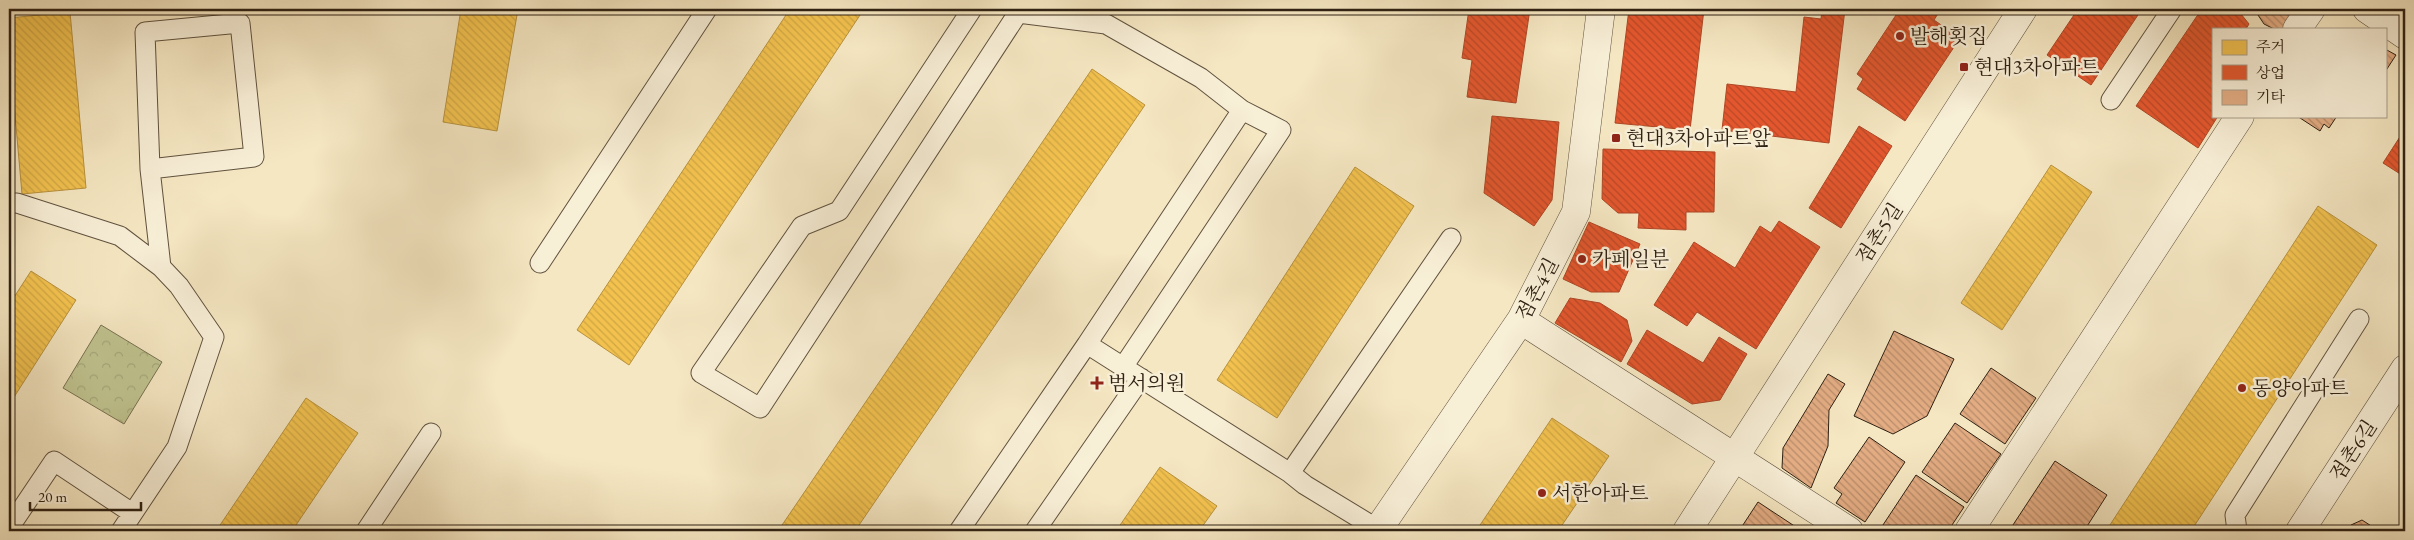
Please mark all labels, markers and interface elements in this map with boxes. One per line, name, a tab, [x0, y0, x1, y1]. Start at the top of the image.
place label: 발해횟집	[1910, 23, 1987, 49]
legend	[2212, 28, 2386, 118]
marker: 발해횟집	[1894, 30, 1906, 42]
text: 주거	[2256, 37, 2285, 56]
place label: 현대3차아파트	[1974, 54, 2100, 80]
marker: 현대3차아파트	[1958, 61, 1970, 73]
text: 상업	[2256, 63, 2285, 82]
text: 기타	[2256, 87, 2285, 106]
place label: 현대3차아파트앞	[1626, 125, 1772, 151]
marker: 현대3차아파트앞	[1610, 132, 1622, 144]
street label: 점촌5길	[1850, 198, 1908, 268]
place label: 카페일분	[1592, 246, 1669, 272]
street label: 점촌4길	[1510, 253, 1564, 325]
marker: 카페일분	[1576, 253, 1588, 265]
place label: 범서의원	[1108, 370, 1185, 396]
place label: 동양아파트	[2252, 375, 2349, 401]
marker: 범서의원	[1090, 376, 1104, 390]
marker: 동양아파트	[2236, 382, 2248, 394]
street label: 점촌6길	[2324, 415, 2382, 485]
scale bar	[30, 480, 141, 512]
place label: 서한아파트	[1552, 480, 1649, 506]
text: 20 m	[38, 487, 67, 506]
marker: 서한아파트	[1536, 487, 1548, 499]

